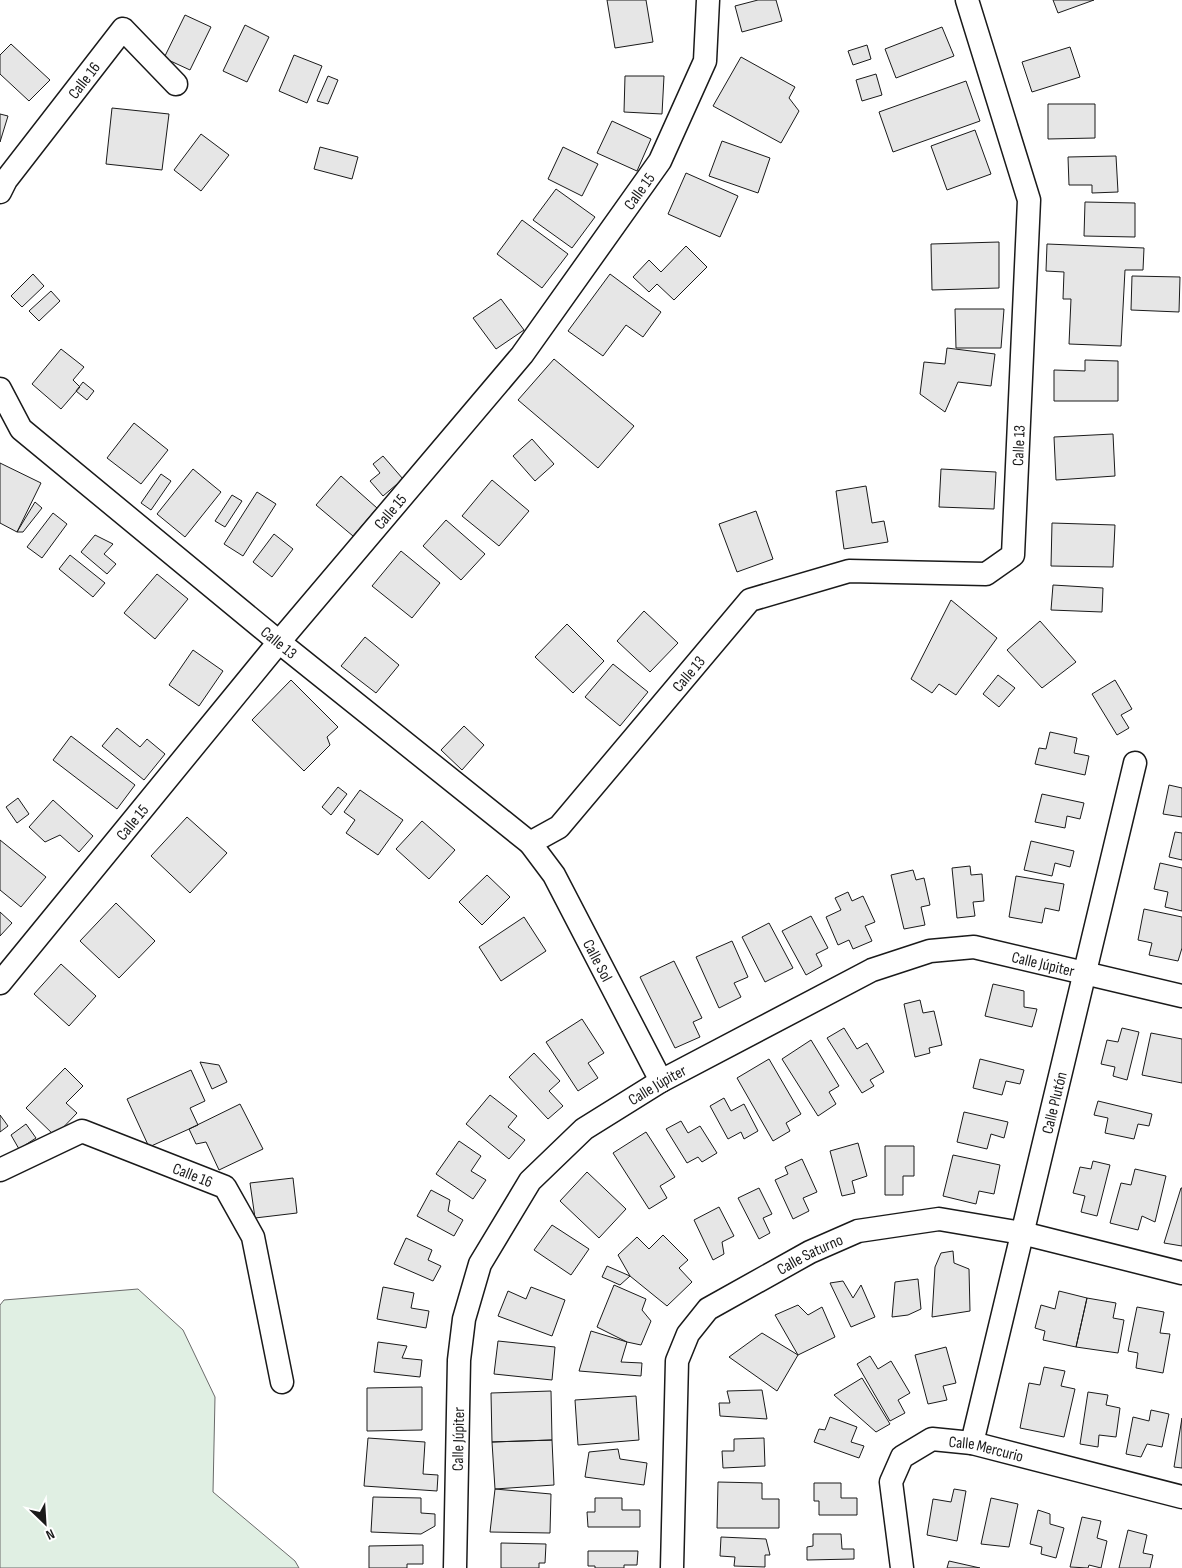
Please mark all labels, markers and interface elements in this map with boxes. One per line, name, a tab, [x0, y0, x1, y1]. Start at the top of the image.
street label: Calle 16	[65, 59, 105, 103]
street label: Calle 15	[620, 170, 659, 214]
street label: Calle 13	[1009, 425, 1030, 466]
street label: Calle 15	[371, 491, 411, 534]
street label: Calle 13	[256, 623, 300, 664]
street label: Calle 13	[669, 653, 710, 696]
street label: Calle 15	[113, 801, 153, 845]
street label: Calle Sol	[578, 936, 616, 985]
street label: Calle Júpiter	[1010, 948, 1077, 981]
street label: Calle Júpiter	[625, 1061, 690, 1110]
street label: Calle Plutón	[1038, 1070, 1072, 1136]
street label: Calle 16	[170, 1159, 215, 1192]
street label: Calle Saturno	[774, 1231, 846, 1280]
street label: Calle Júpiter	[449, 1406, 469, 1471]
street label: Calle Mercurio	[948, 1433, 1025, 1467]
north arrow	[20, 1498, 70, 1548]
text: N	[43, 1525, 57, 1544]

